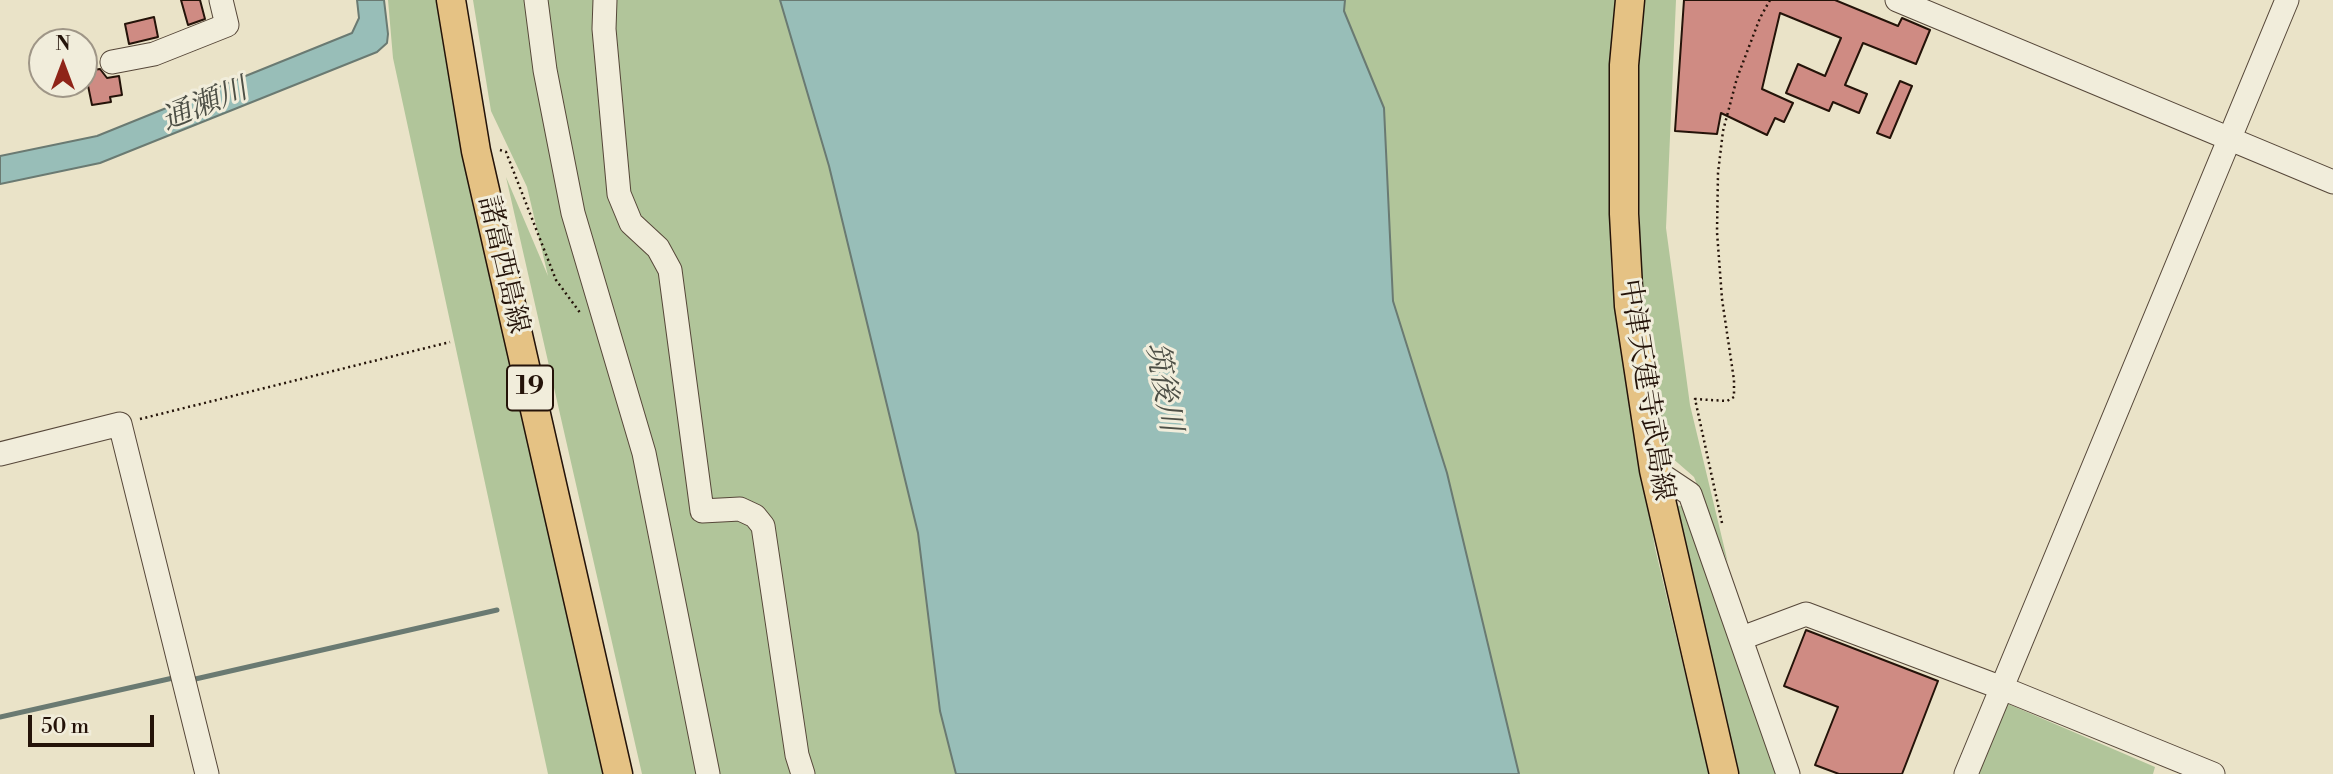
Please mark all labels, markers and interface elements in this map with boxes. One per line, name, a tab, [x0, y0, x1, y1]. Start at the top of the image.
north arrow	[28, 28, 98, 98]
text: N	[55, 32, 71, 56]
water label: 通瀬川	[157, 72, 253, 140]
street label: 諸富西島線	[470, 193, 534, 337]
street label: 中津天建寺武島線	[1611, 277, 1679, 503]
water label: 筑後川	[1136, 340, 1188, 434]
road number: 19	[507, 366, 553, 410]
scale bar	[32, 700, 158, 744]
text: 50 m	[41, 714, 89, 740]

